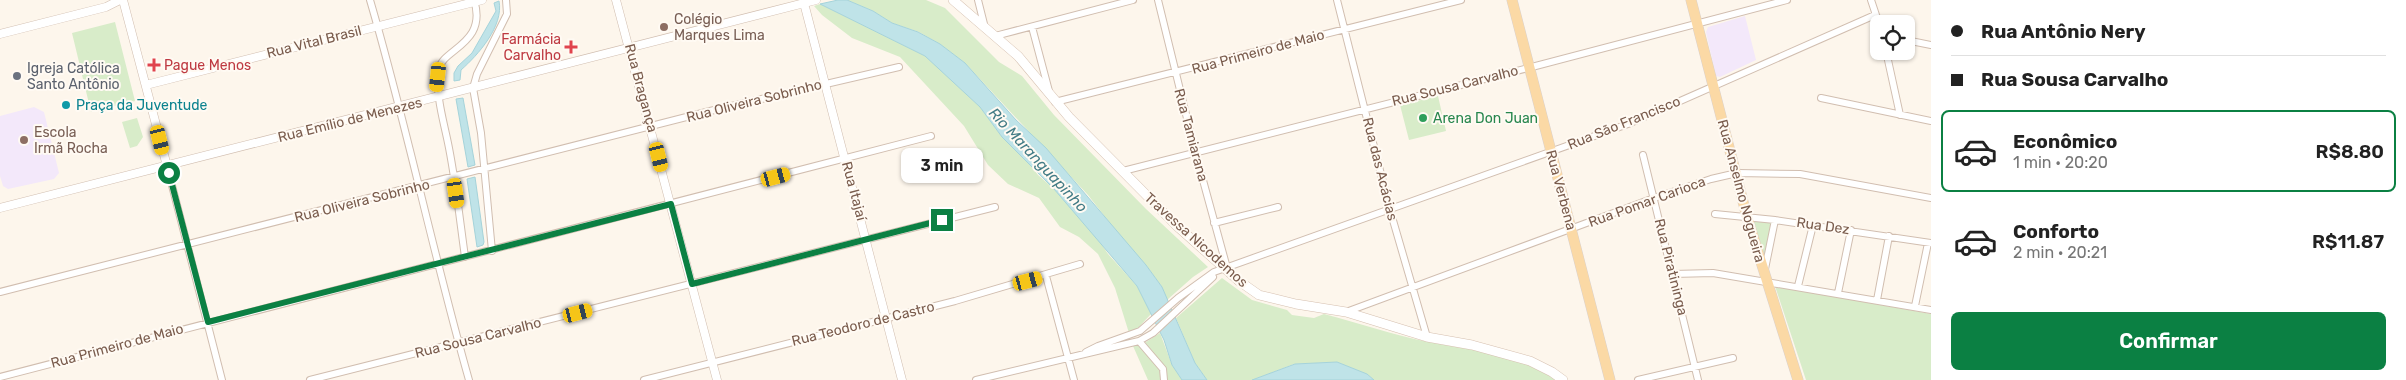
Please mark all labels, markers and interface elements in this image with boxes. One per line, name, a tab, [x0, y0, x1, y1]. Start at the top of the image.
place label: Colégio Marques Lima	[674, 11, 765, 44]
map controls	[1870, 15, 1915, 60]
button: locate	[1870, 15, 1915, 60]
text: Rua Antônio Nery	[1981, 20, 2146, 43]
marker: Colégio Marques Lima	[658, 21, 670, 33]
street label: Rua Vital Brasil	[265, 22, 363, 62]
street label: Rua Primeiro de Maio	[1190, 26, 1326, 78]
place label: Farmácia Carvalho	[501, 31, 561, 64]
marker: Farmácia Carvalho	[565, 41, 577, 53]
street label: Rua Bragança	[621, 42, 661, 134]
place label: Pague Menos	[164, 57, 251, 74]
marker: Pague Menos	[148, 59, 160, 71]
place label: Igreja Católica Santo Antônio	[27, 60, 120, 93]
car	[428, 61, 447, 93]
street label: Rua Sousa Carvalho	[1390, 62, 1520, 110]
text: Rua Sousa Carvalho	[1981, 68, 2168, 91]
marker: Igreja Católica Santo Antônio	[11, 70, 23, 82]
street label: Rua Oliveira Sobrinho	[685, 76, 823, 126]
street label: Rua Tamiarana	[1170, 87, 1212, 183]
street label: Rua São Francisco	[1565, 93, 1683, 153]
street label: Rua Emílio de Menezes	[276, 94, 424, 146]
place label: Praça da Juventude	[76, 97, 207, 114]
marker: Praça da Juventude	[60, 99, 72, 111]
water label: Rio Maranguapinho	[985, 104, 1091, 216]
place label: Arena Don Juan	[1433, 110, 1538, 127]
marker: Arena Don Juan	[1417, 112, 1429, 124]
street label: Rua das Acácias	[1359, 116, 1401, 222]
street label: Rua Anselmo Nogueira	[1714, 118, 1768, 264]
place label: Escola Irmã Rocha	[34, 124, 108, 157]
car	[149, 124, 170, 156]
icon: car	[1953, 129, 1998, 174]
text: Econômico	[2013, 130, 2117, 153]
marker: Escola Irmã Rocha	[18, 134, 30, 146]
text: R$8.80	[2316, 140, 2384, 163]
car	[648, 141, 669, 173]
callout: 3 min	[901, 148, 983, 182]
street label: Rua Verbena	[1542, 148, 1580, 232]
text: 1 min · 20:20	[2013, 153, 2108, 172]
text: 3 min	[921, 156, 963, 175]
street label: Rua Itajaí	[838, 160, 870, 223]
route start	[158, 162, 180, 184]
car	[759, 166, 792, 188]
street label: Rua Pomar Carioca	[1586, 173, 1708, 231]
street label: Rua Oliveira Sobrinho	[293, 176, 431, 226]
car	[446, 177, 465, 209]
street label: Travessa Nicodemos	[1141, 189, 1251, 291]
route end	[931, 209, 953, 231]
street label: Rua Dez	[1795, 214, 1851, 238]
street label: Rua Piratininga	[1651, 217, 1691, 317]
icon: car	[1953, 219, 1998, 264]
text: Conforto	[2013, 220, 2099, 243]
text: R$11.87	[2312, 230, 2384, 253]
text: 2 min · 20:21	[2013, 243, 2107, 262]
car	[1011, 270, 1044, 292]
street label: Rua Teodoro de Castro	[790, 298, 936, 350]
car	[561, 302, 594, 324]
button: Confirmar	[1951, 312, 2386, 370]
street label: Rua Sousa Carvalho	[413, 314, 543, 362]
street label: Rua Primeiro de Maio	[49, 320, 185, 372]

